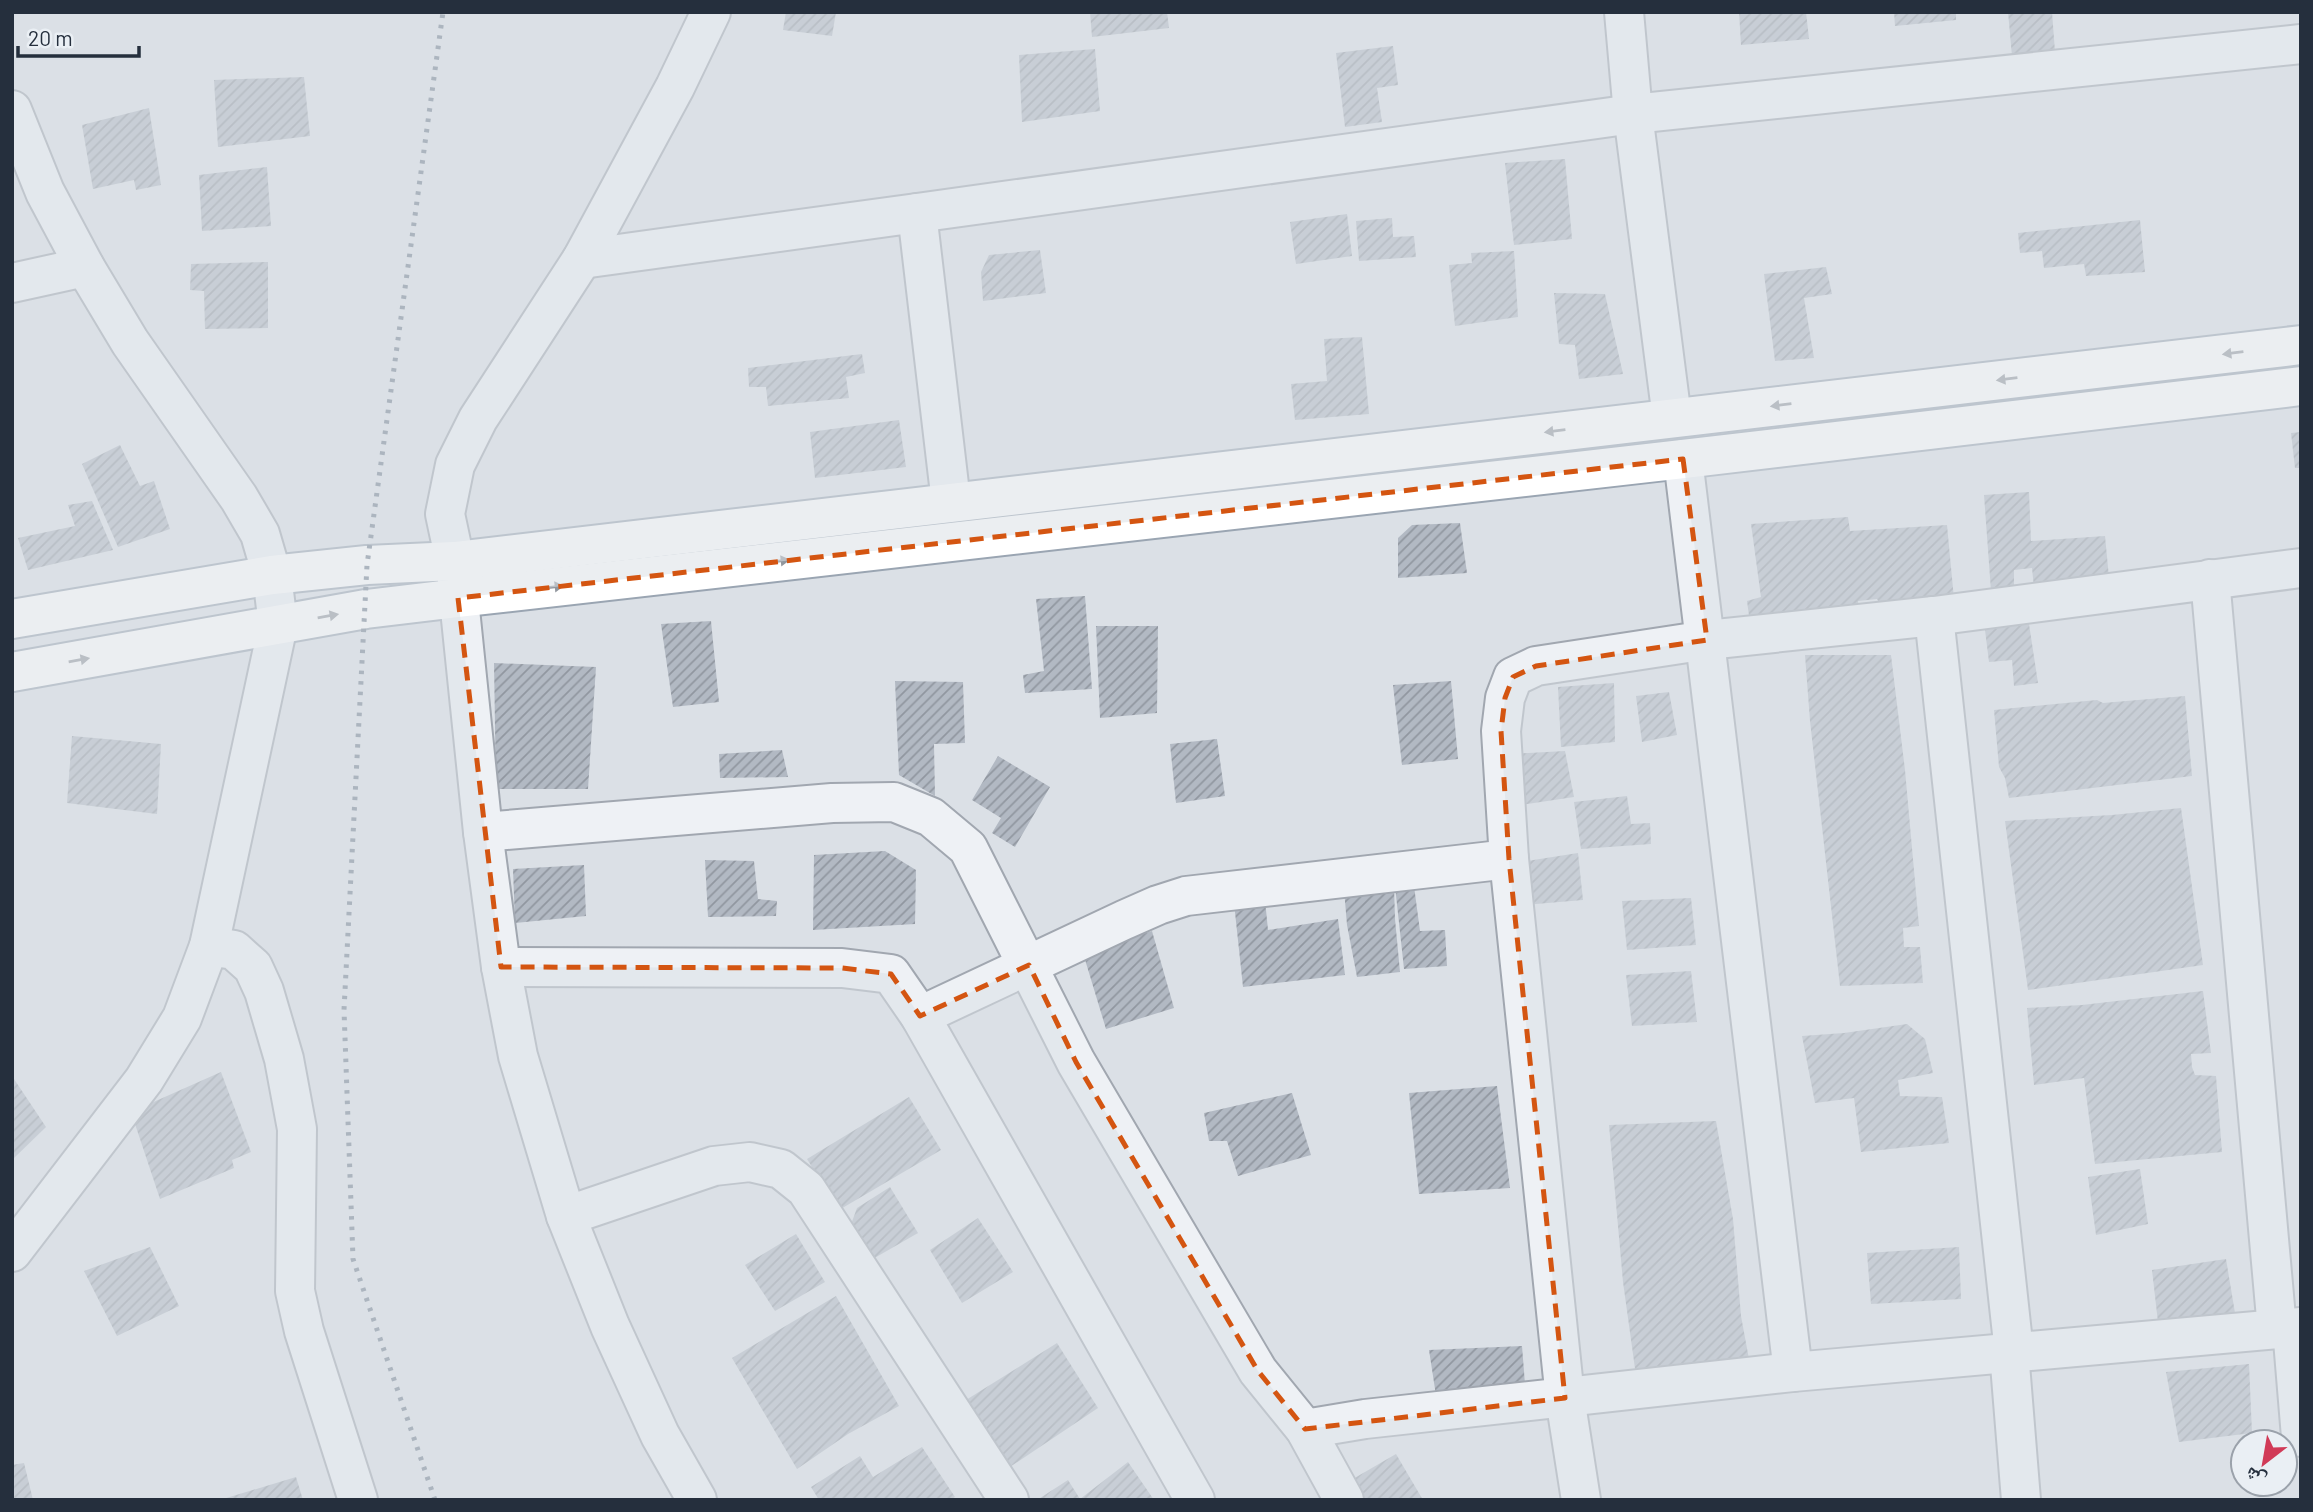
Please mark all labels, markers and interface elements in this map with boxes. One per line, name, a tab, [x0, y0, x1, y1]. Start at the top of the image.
scale bar	[18, 14, 138, 58]
text: 20 m	[28, 25, 73, 50]
one-way arrow	[2222, 347, 2244, 358]
one-way arrow	[1996, 374, 2018, 385]
one-way arrow	[1770, 400, 1792, 411]
one-way arrow	[1544, 426, 1566, 437]
one-way arrow	[768, 556, 790, 567]
one-way arrow	[542, 581, 564, 592]
one-way arrow	[317, 610, 339, 621]
one-way arrow	[69, 654, 91, 665]
north arrow	[2229, 1428, 2299, 1498]
text: ش	[2240, 1462, 2270, 1493]

